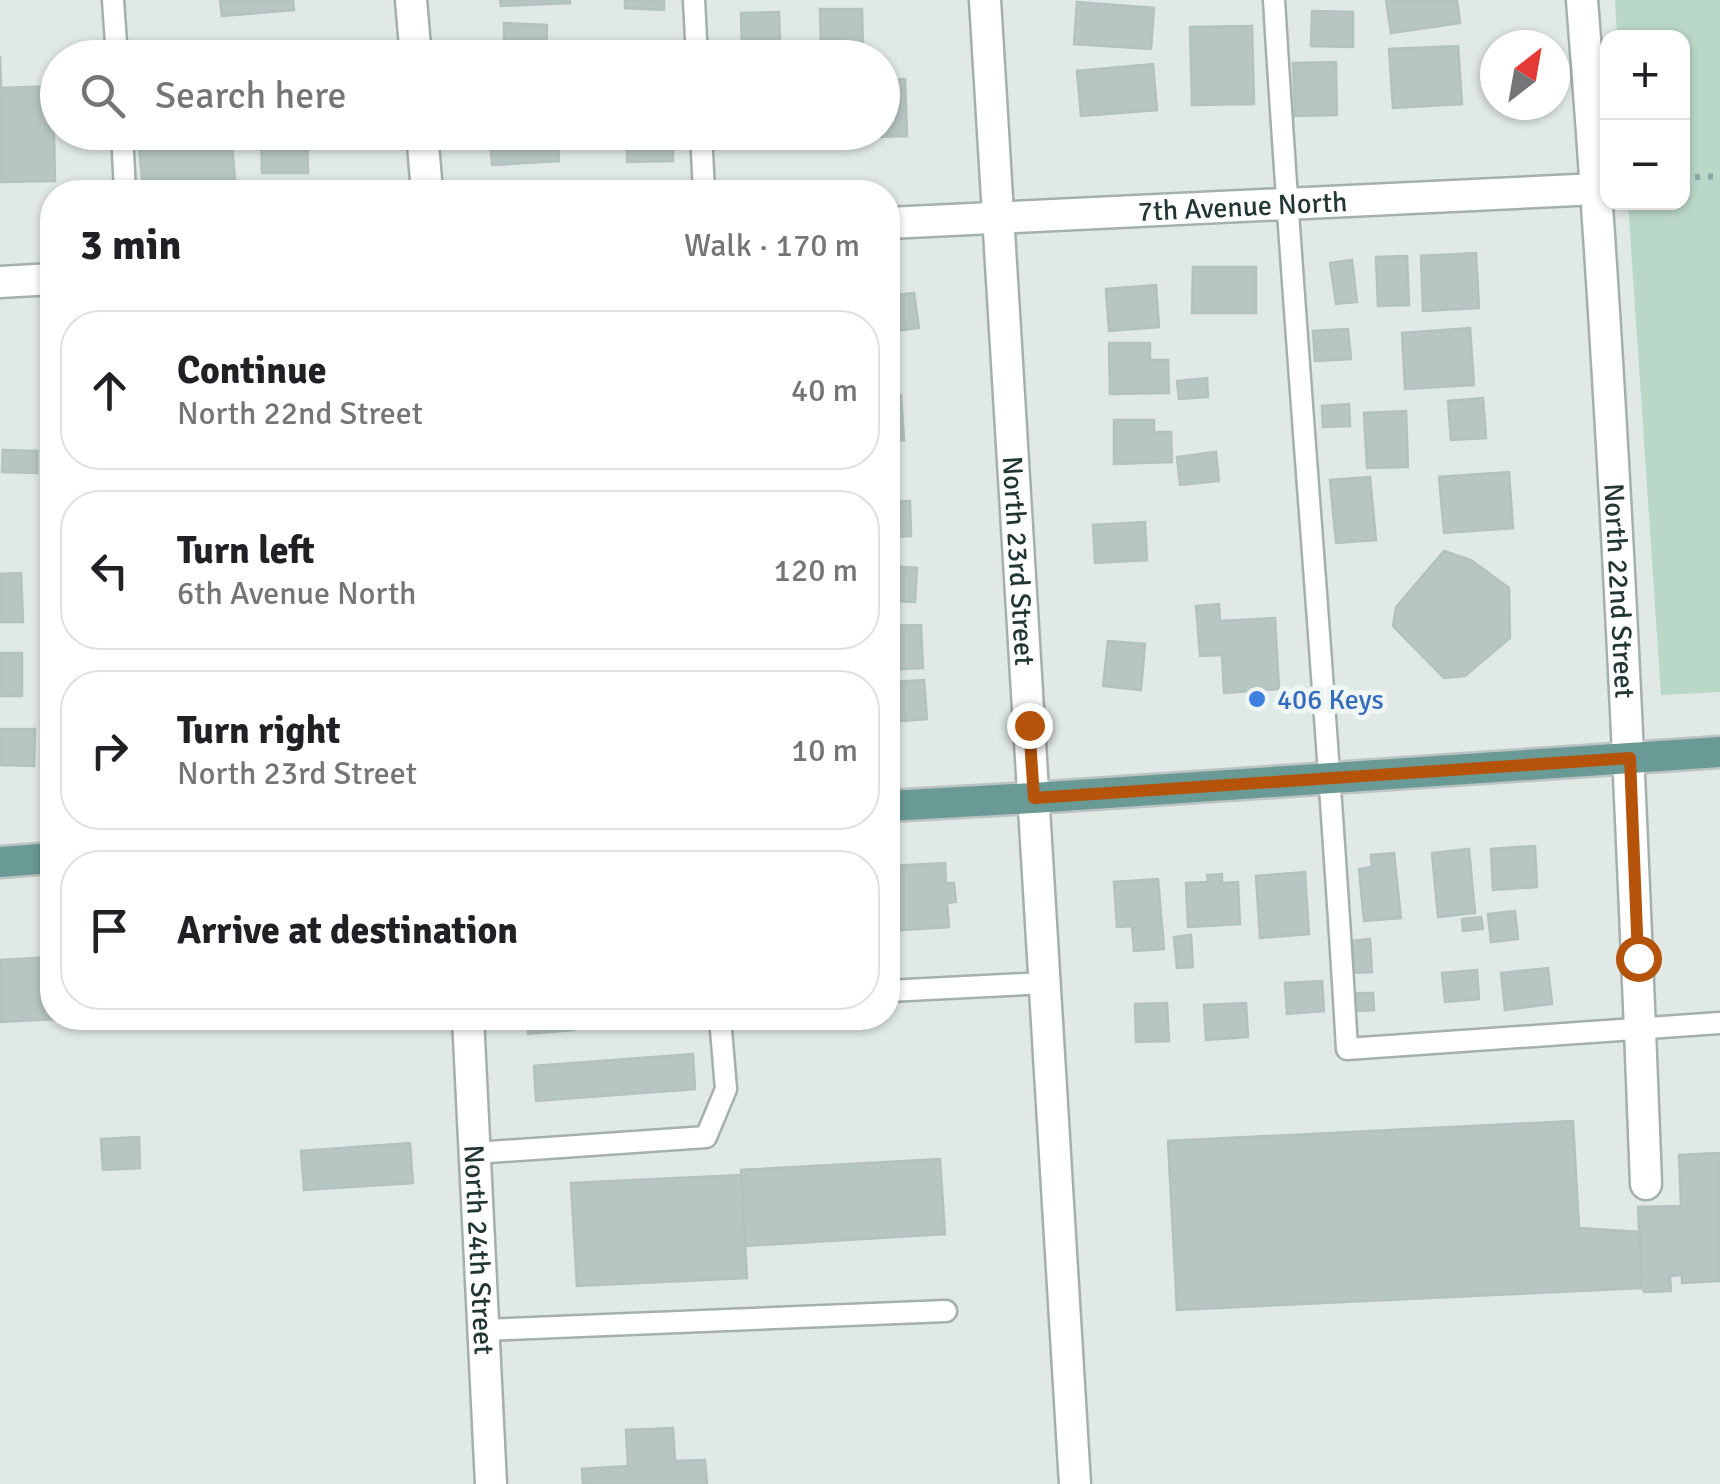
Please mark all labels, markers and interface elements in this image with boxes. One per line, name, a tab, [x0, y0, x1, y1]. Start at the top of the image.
north arrow	[1480, 30, 1570, 120]
map controls	[1600, 30, 1690, 210]
button: +	[1600, 30, 1690, 120]
search box	[40, 40, 900, 150]
icon: search	[75, 68, 130, 123]
text: Search here	[155, 72, 347, 119]
button: −	[1600, 120, 1690, 210]
street label: 7th Avenue North	[1137, 185, 1348, 229]
text: 3 min	[80, 220, 181, 271]
text: Walk · 170 m	[684, 226, 860, 265]
text: Continue	[177, 347, 327, 394]
icon: ahead	[82, 363, 137, 418]
text: 40 m	[791, 371, 858, 410]
text: North 22nd Street	[177, 394, 423, 433]
street label: North 23rd Street	[995, 455, 1041, 667]
street label: North 22nd Street	[1596, 482, 1641, 699]
text: Turn left	[177, 527, 315, 574]
icon: left	[82, 543, 137, 598]
text: 120 m	[774, 551, 858, 590]
text: 6th Avenue North	[177, 574, 417, 613]
place label: 406 Keys	[1277, 683, 1384, 717]
marker: 406 Keys	[1246, 688, 1268, 710]
route end	[1007, 703, 1053, 749]
text: Turn right	[177, 707, 341, 754]
icon: right	[82, 723, 137, 778]
text: 10 m	[791, 731, 858, 770]
text: North 23rd Street	[177, 754, 417, 793]
icon: arrive	[82, 903, 137, 958]
text: Arrive at destination	[177, 907, 518, 954]
route start	[1616, 936, 1662, 982]
street label: North 24th Street	[456, 1144, 501, 1356]

